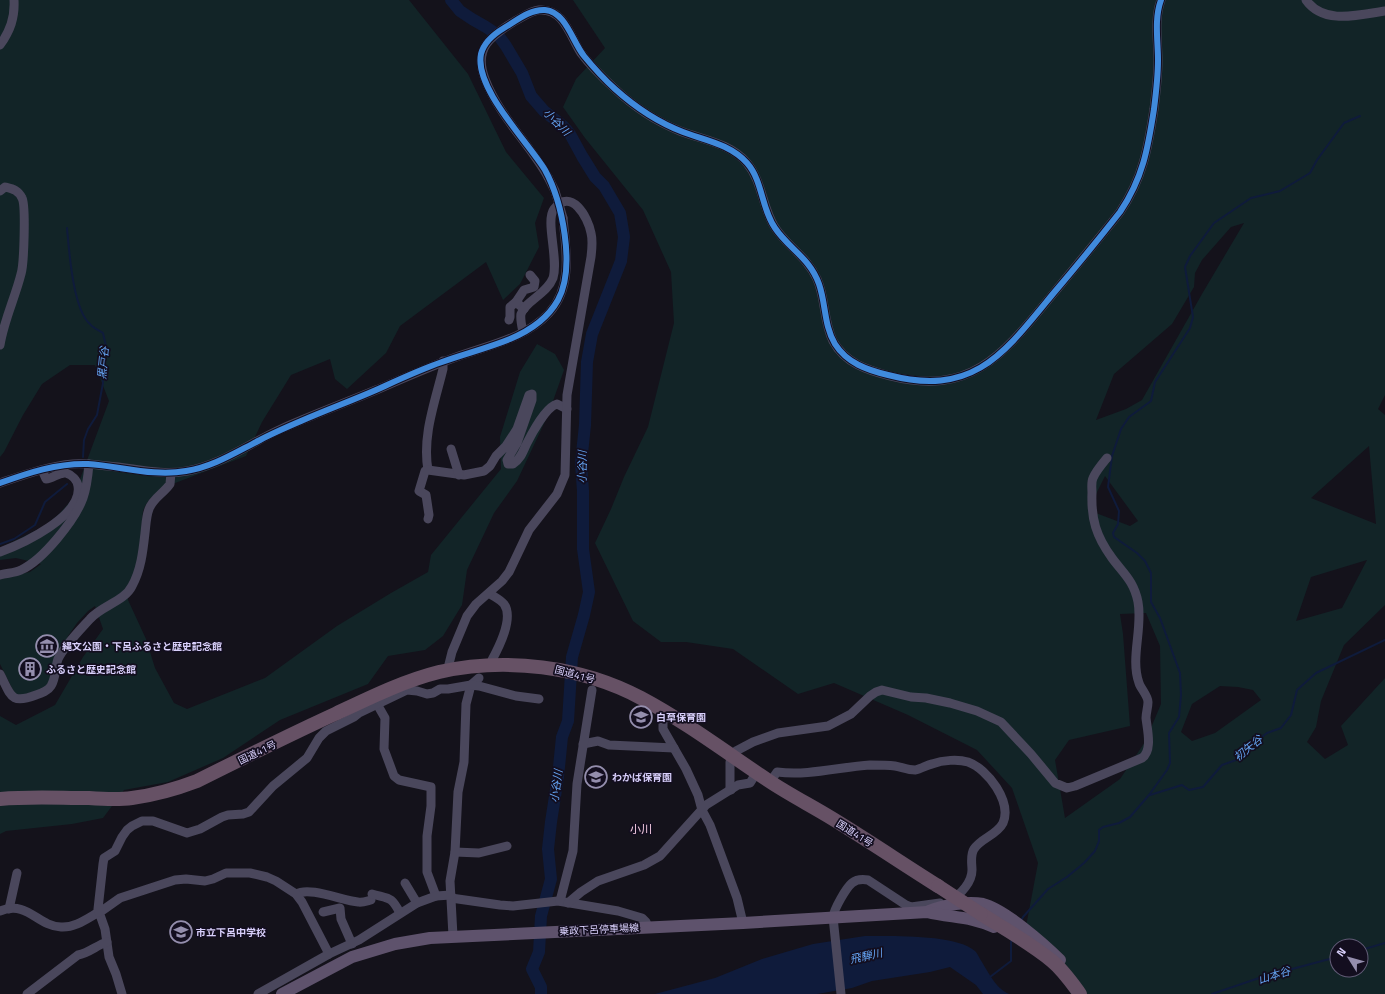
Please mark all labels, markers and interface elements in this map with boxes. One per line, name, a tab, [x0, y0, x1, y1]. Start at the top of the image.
water label: 小谷川	[540, 105, 575, 140]
water label: 黒戸谷	[94, 345, 112, 380]
water label: 小谷川	[574, 449, 590, 484]
museum icon: 縄文公園・下呂ふるさと歴史記念館	[34, 633, 60, 659]
place label: 縄文公園・下呂ふるさと歴史記念館	[62, 639, 222, 654]
building icon: ふるさと歴史記念館	[17, 656, 43, 682]
place label: ふるさと歴史記念館	[46, 662, 136, 677]
street label: 国道41号	[553, 662, 597, 687]
school or university icon: 白草保育園	[628, 704, 654, 730]
place label: 白草保育園	[656, 710, 706, 725]
water label: 初矢谷	[1230, 731, 1267, 765]
street label: 国道41号	[235, 737, 279, 768]
school or university icon: わかば保育園	[583, 764, 609, 790]
water label: 小谷川	[546, 768, 566, 803]
place label: わかば保育園	[612, 770, 672, 785]
street label: 国道41号	[833, 816, 876, 851]
district label: 小川	[630, 821, 652, 837]
school or university icon: 市立下呂中学校	[168, 919, 194, 945]
street label: 乗政下呂停車場線	[559, 920, 639, 939]
place label: 市立下呂中学校	[196, 925, 266, 940]
north arrow	[1329, 938, 1369, 978]
water label: 飛騨川	[848, 944, 885, 968]
text: N	[1332, 944, 1350, 960]
water label: 山本谷	[1256, 962, 1293, 987]

